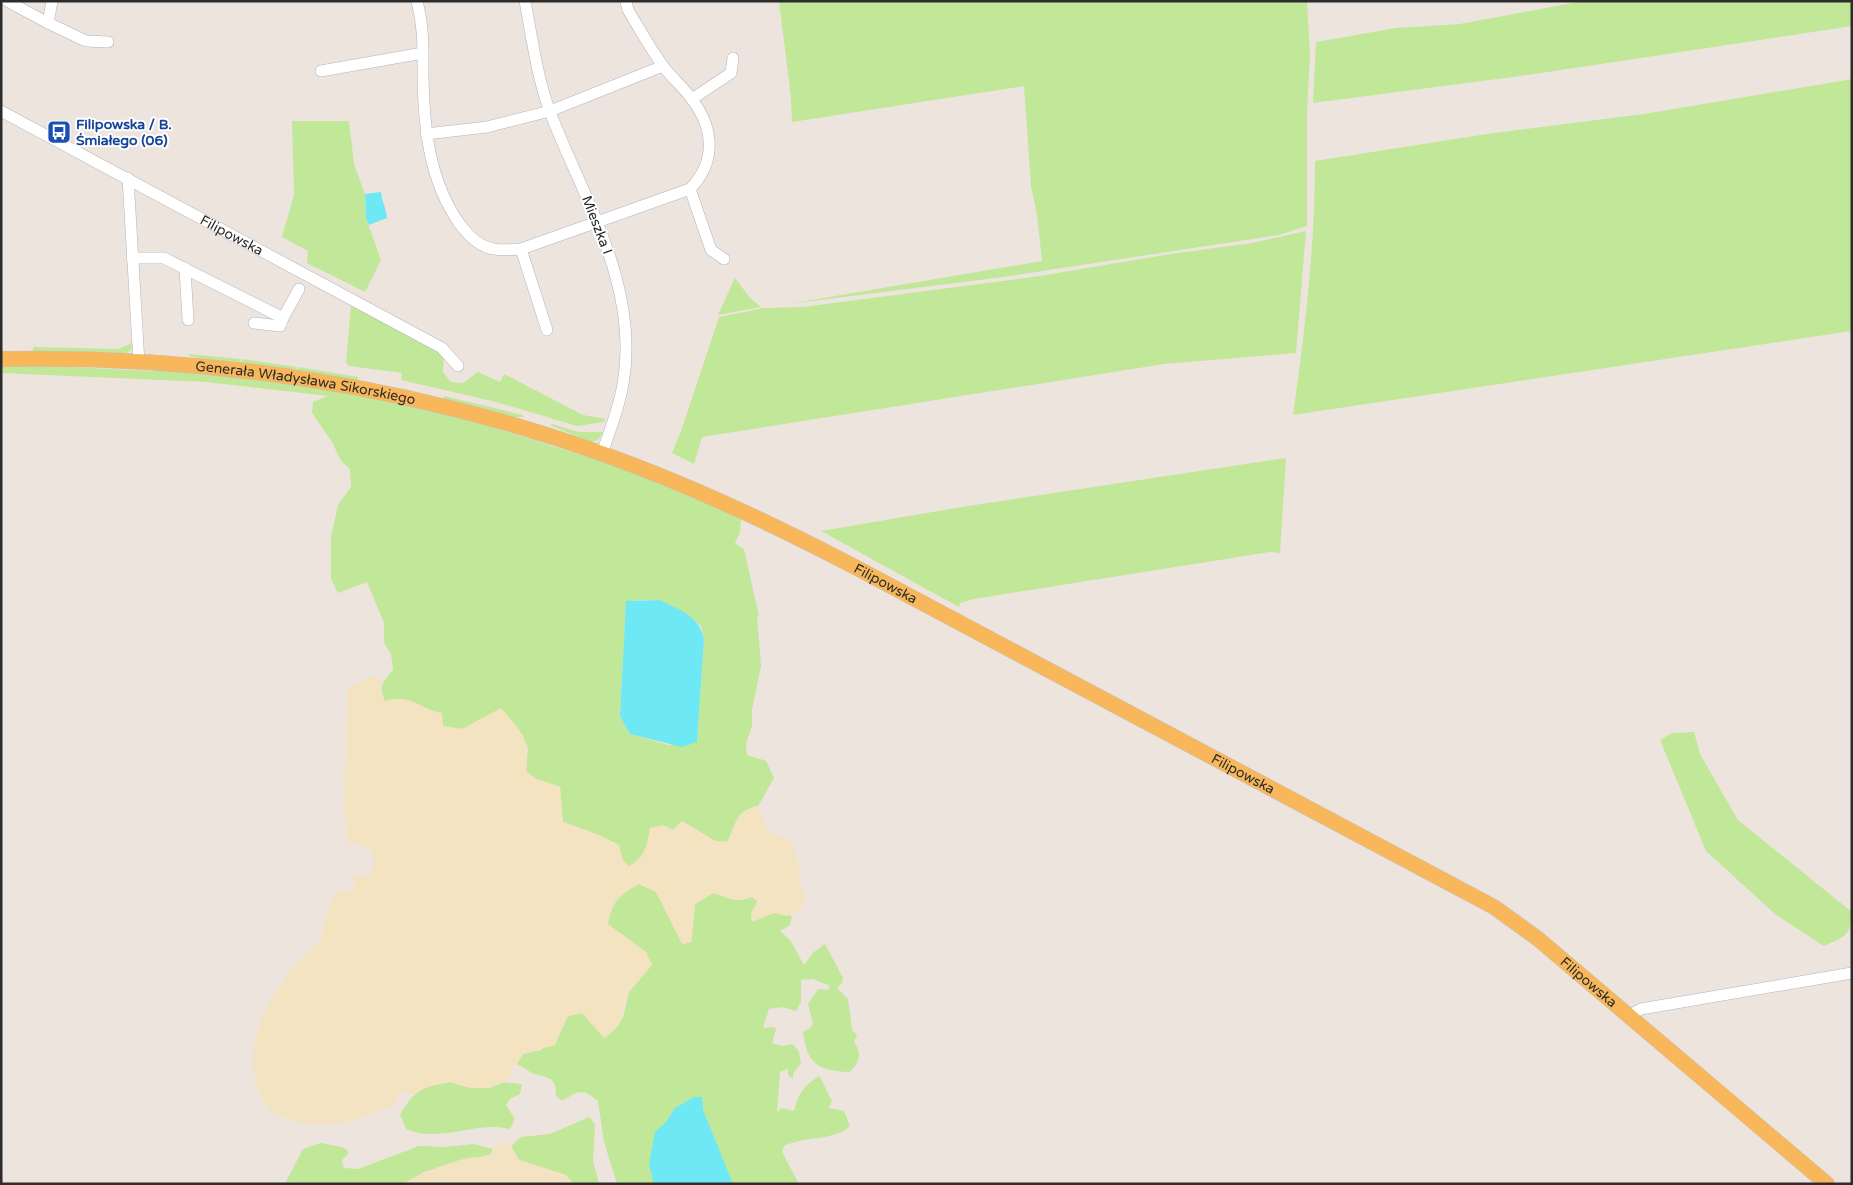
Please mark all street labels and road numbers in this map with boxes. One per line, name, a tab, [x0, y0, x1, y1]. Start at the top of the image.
street label: Mieszka I	[578, 193, 616, 257]
street label: Filipowska	[197, 211, 266, 259]
street label: Generała Władysława Sikorskiego	[195, 357, 417, 408]
street label: Filipowska	[851, 560, 920, 607]
street label: Filipowska	[1209, 750, 1278, 797]
street label: Filipowska	[1557, 953, 1621, 1011]

